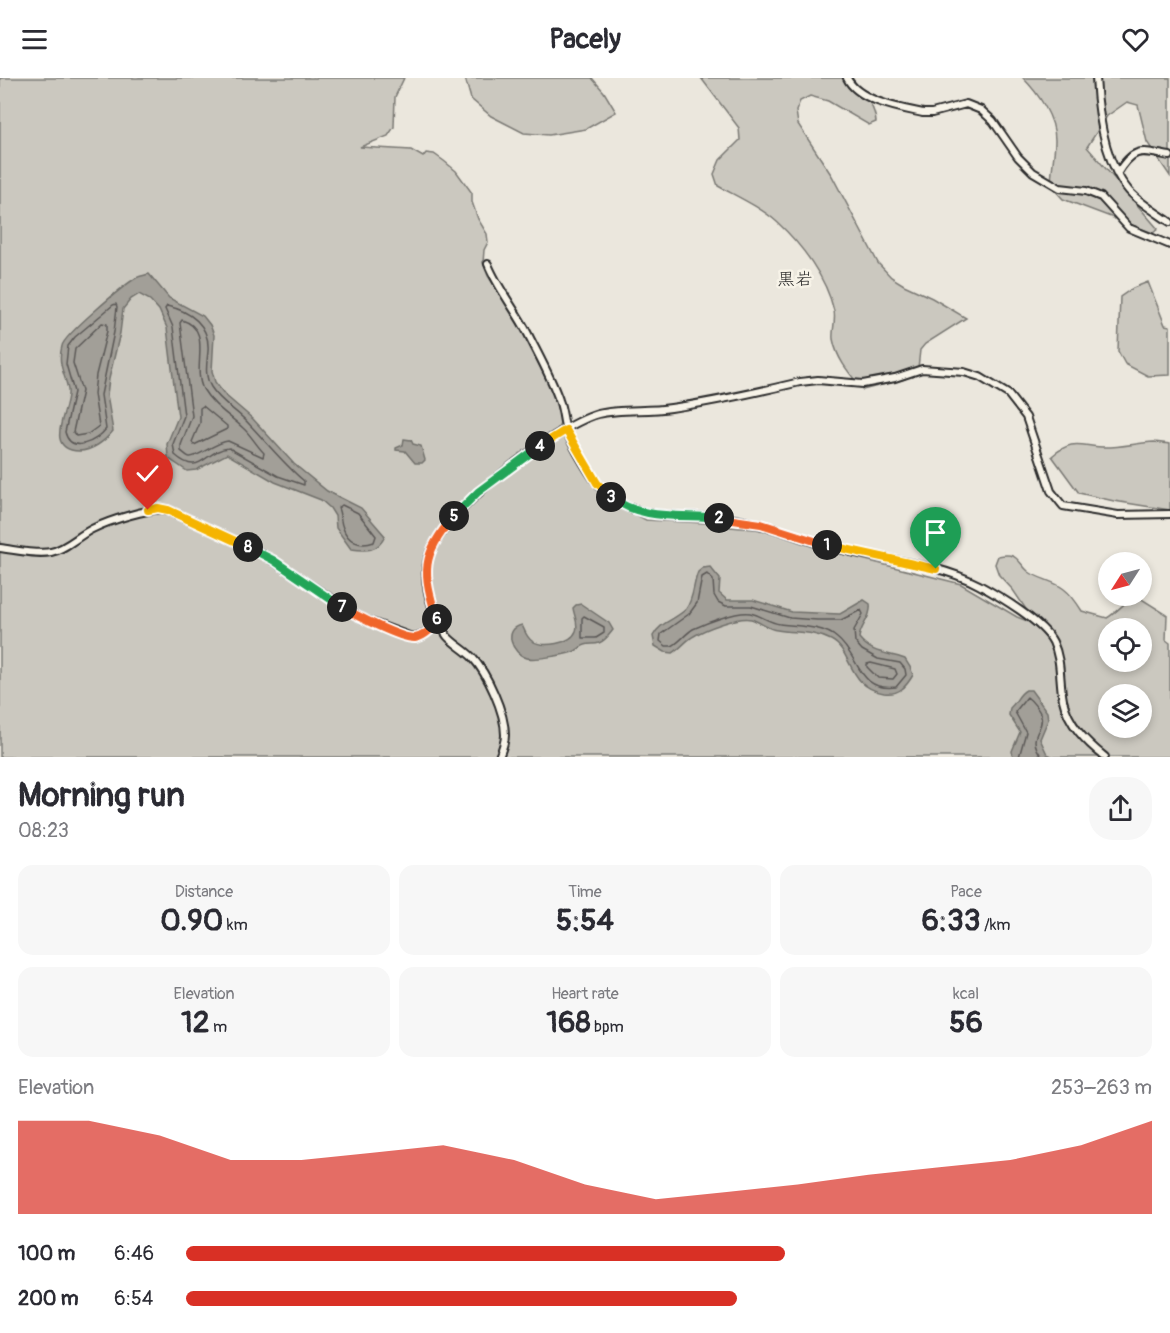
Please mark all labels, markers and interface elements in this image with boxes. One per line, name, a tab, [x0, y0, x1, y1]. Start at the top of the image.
icon: menu	[18, 23, 51, 56]
text: Pacely	[549, 23, 621, 56]
icon: heart	[1119, 23, 1152, 56]
district label: 黒岩	[777, 268, 813, 291]
pin: 4	[525, 431, 555, 461]
text: 4	[535, 436, 545, 456]
pin	[122, 448, 173, 510]
icon: check	[131, 457, 164, 490]
pin: 3	[596, 482, 626, 512]
text: 3	[607, 487, 615, 507]
pin: 5	[439, 501, 469, 531]
pin: 2	[704, 503, 734, 533]
text: 5	[450, 506, 458, 526]
pin	[910, 507, 961, 569]
text: 2	[715, 508, 723, 528]
icon: arrive	[919, 516, 952, 549]
pin: 1	[812, 530, 842, 560]
pin: 8	[233, 532, 263, 562]
text: 1	[824, 535, 830, 555]
text: 8	[244, 537, 252, 557]
north arrow	[1098, 552, 1152, 606]
map controls	[1098, 552, 1152, 738]
pin: 7	[327, 592, 357, 622]
text: 7	[338, 597, 346, 617]
pin: 6	[422, 604, 452, 634]
text: 6	[432, 609, 442, 629]
button: locate	[1098, 618, 1152, 672]
button: layers	[1098, 684, 1152, 738]
text: Morning run	[18, 775, 185, 816]
button: share	[1089, 777, 1152, 840]
text: 08:23	[18, 818, 69, 843]
text: Distance	[175, 882, 233, 902]
text: Time	[568, 882, 602, 902]
text: Pace	[950, 882, 982, 902]
text: 0.90	[160, 902, 223, 939]
text: 5:54	[556, 902, 614, 939]
text: 6:33	[921, 902, 980, 939]
text: km	[223, 915, 248, 935]
text: /km	[980, 915, 1011, 935]
text: Elevation	[174, 984, 234, 1004]
text: Heart rate	[551, 984, 619, 1004]
text: kcal	[953, 984, 979, 1004]
text: 12	[181, 1004, 209, 1041]
text: 168	[546, 1004, 591, 1041]
text: 56	[949, 1004, 983, 1041]
text: m	[209, 1017, 227, 1037]
text: bpm	[591, 1017, 624, 1037]
text: Elevation	[18, 1075, 94, 1100]
text: 253–263 m	[1051, 1075, 1152, 1100]
text: 100 m	[18, 1241, 75, 1266]
text: 6:46	[114, 1241, 154, 1266]
text: 200 m	[18, 1286, 79, 1311]
text: 6:54	[114, 1286, 153, 1311]

